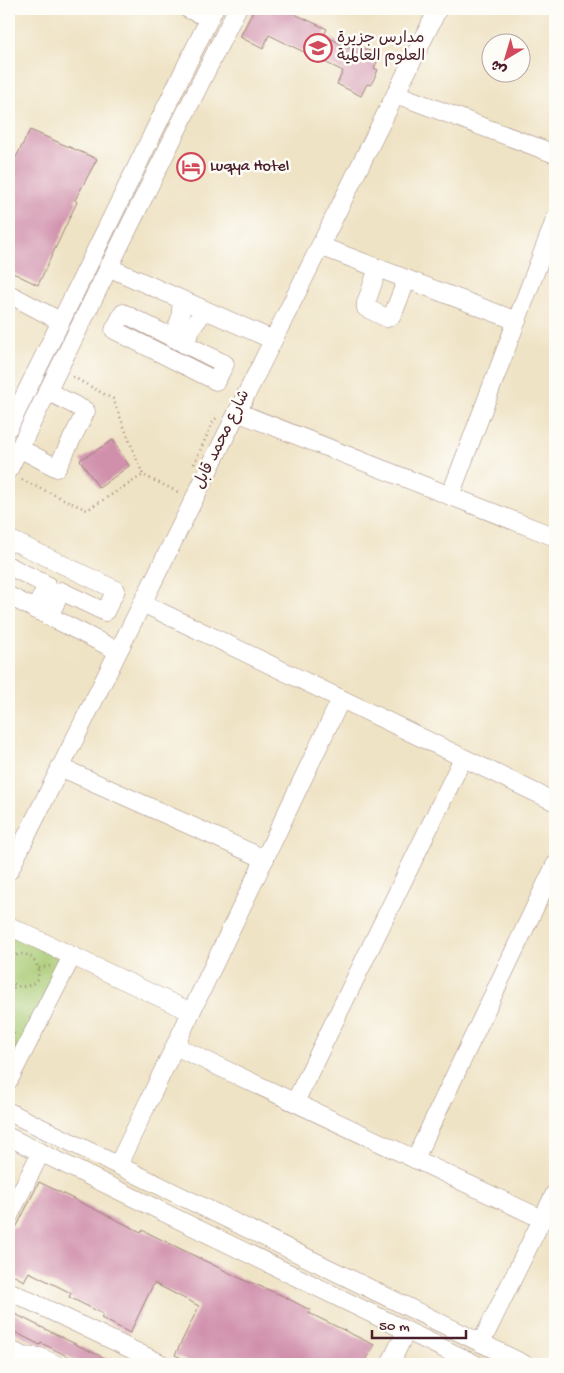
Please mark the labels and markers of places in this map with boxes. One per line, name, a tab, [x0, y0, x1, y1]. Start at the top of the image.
place label: مدارس جزيرة العلوم العالمية	[337, 30, 425, 67]
school or university icon: مدارس جزيرة العلوم العالمية	[303, 33, 333, 63]
hotel icon: Luqya Hotel	[176, 152, 206, 182]
place label: Luqya Hotel	[210, 158, 289, 177]

